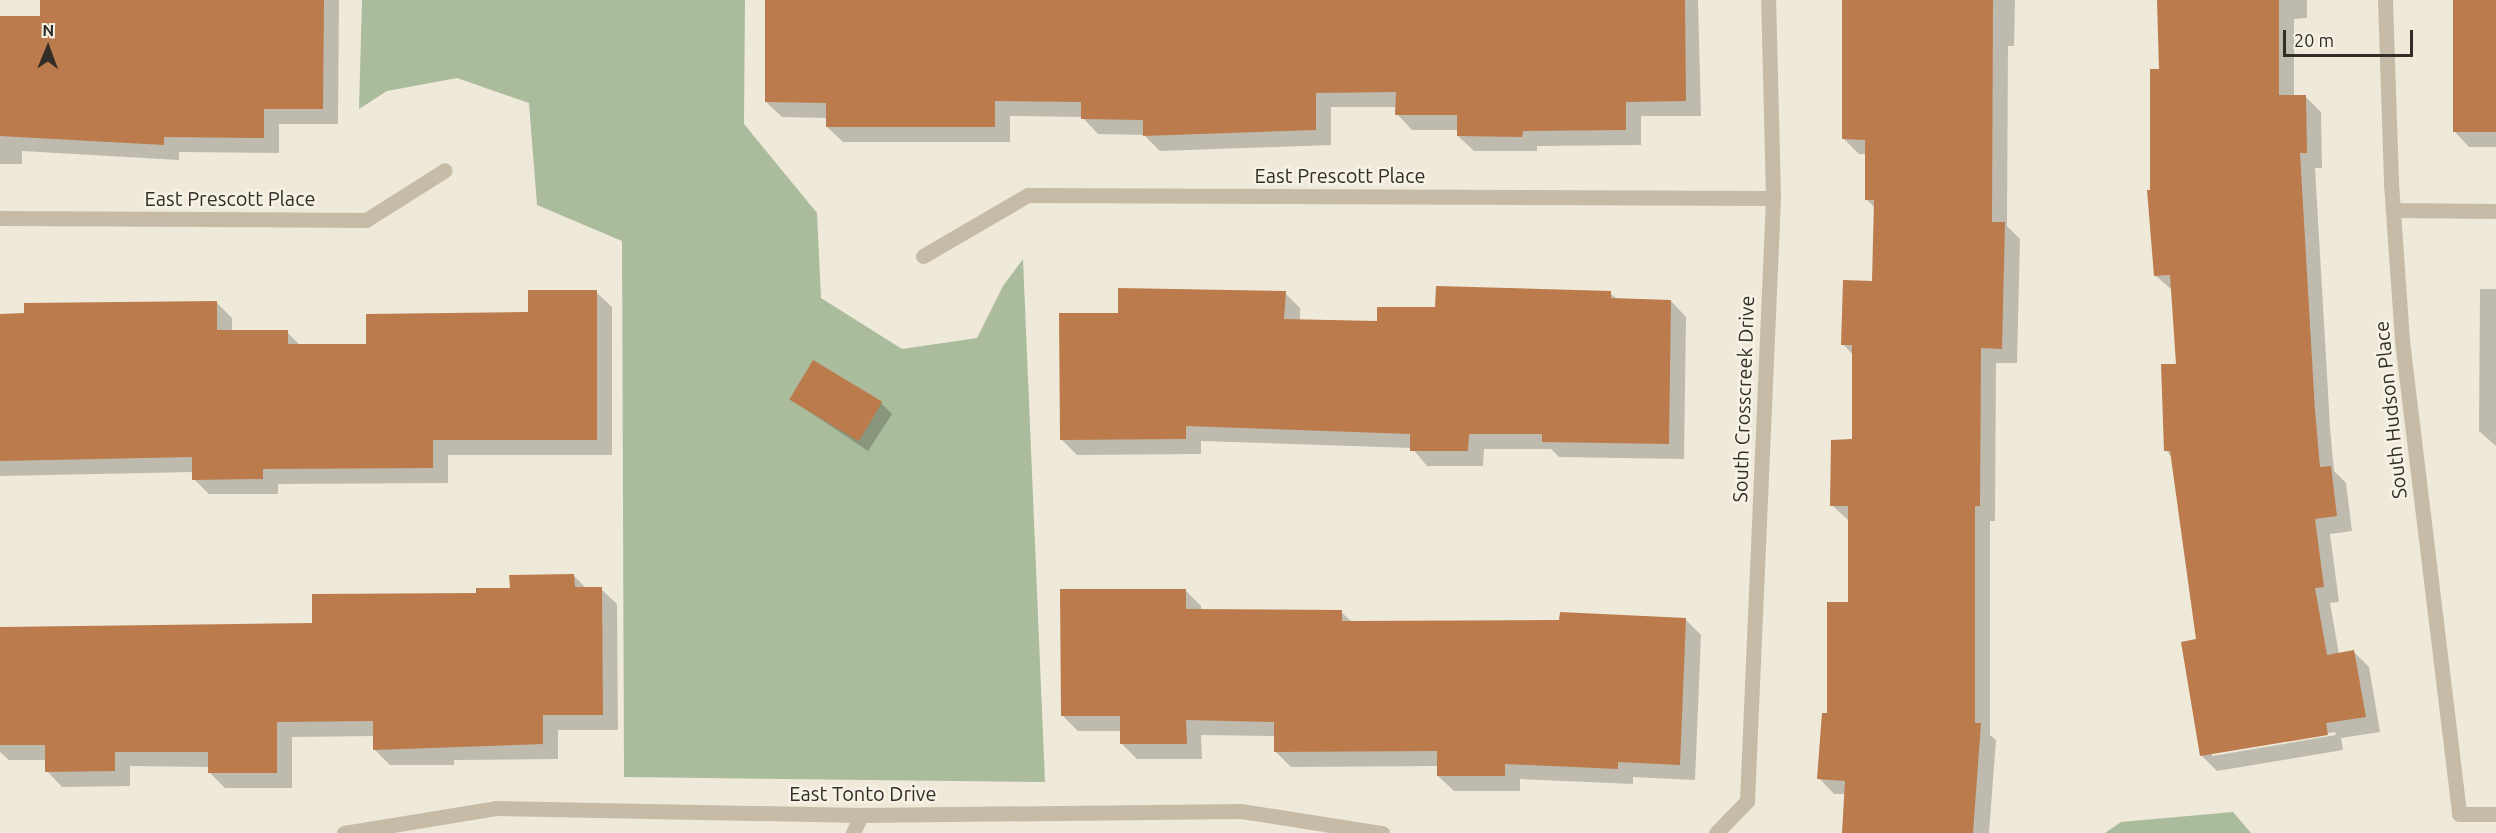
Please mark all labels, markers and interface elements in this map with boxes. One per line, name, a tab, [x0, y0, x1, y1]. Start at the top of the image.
north arrow	[18, 18, 78, 78]
scale bar	[2286, 18, 2416, 56]
text: N	[42, 21, 54, 39]
text: 20 m	[2294, 30, 2334, 50]
street label: East Prescott Place	[1255, 163, 1425, 187]
street label: East Prescott Place	[145, 186, 315, 210]
street label: South Crosscreek Drive	[1727, 295, 1759, 503]
street label: South Hudson Place	[2369, 320, 2411, 500]
street label: East Tonto Drive	[789, 781, 937, 805]

